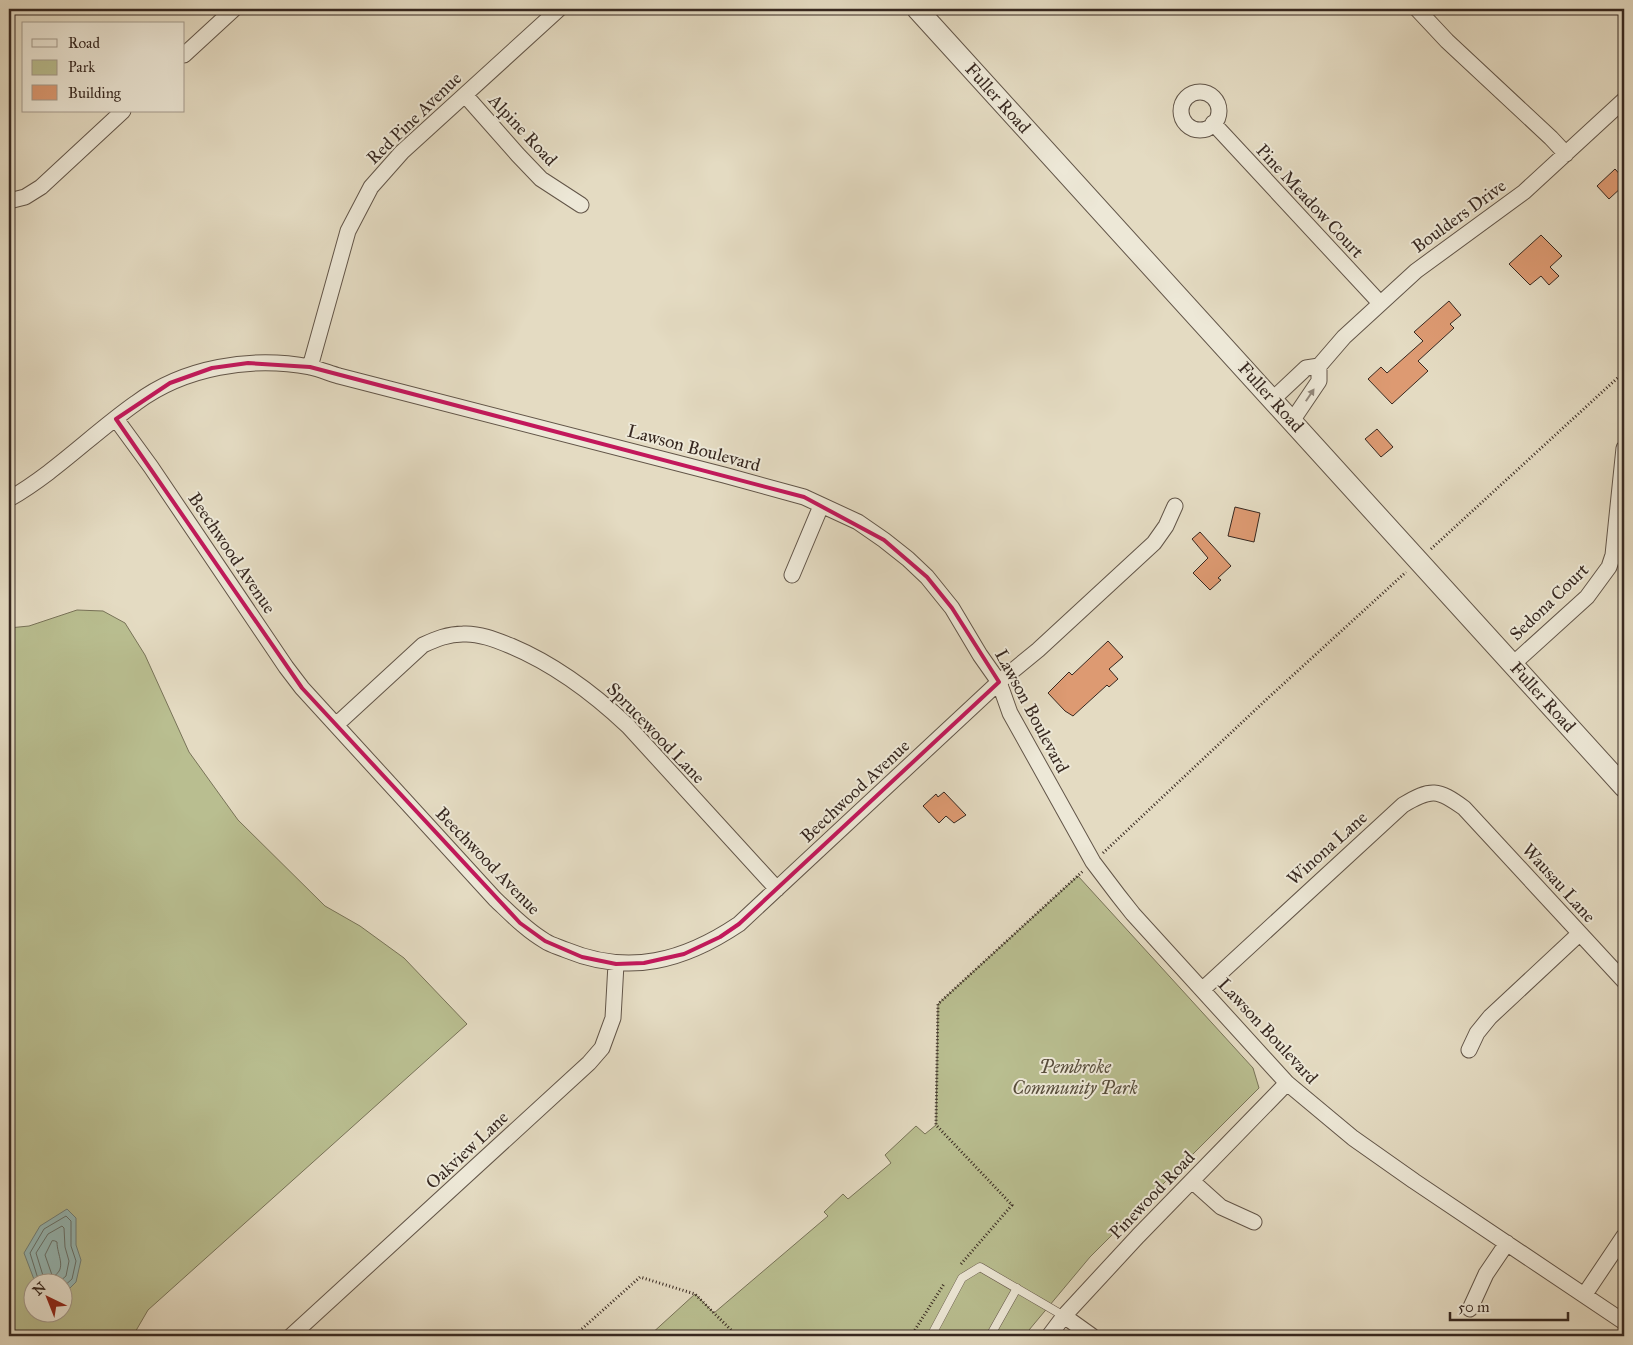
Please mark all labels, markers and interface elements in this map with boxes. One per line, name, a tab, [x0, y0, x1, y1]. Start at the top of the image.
legend	[22, 22, 185, 112]
text: Road	[68, 34, 100, 52]
text: Park	[68, 58, 95, 76]
street label: Fuller Road	[961, 58, 1035, 138]
street label: Red Pine Avenue	[362, 67, 466, 169]
text: Building	[68, 84, 122, 102]
street label: Alpine Road	[483, 89, 562, 171]
street label: Pine Meadow Court	[1252, 139, 1369, 263]
street label: Boulders Drive	[1408, 175, 1510, 257]
street label: Fuller Road	[1234, 357, 1308, 437]
one-way arrow	[1305, 388, 1315, 401]
street label: Lawson Boulevard	[625, 420, 763, 476]
street label: Beechwood Avenue	[183, 488, 281, 618]
street label: Sedona Court	[1505, 558, 1594, 645]
street label: Lawson Boulevard	[990, 645, 1074, 777]
street label: Fuller Road	[1506, 657, 1580, 737]
street label: Sprucewood Lane	[602, 678, 710, 788]
street label: Beechwood Avenue	[796, 735, 914, 847]
street label: Beechwood Avenue	[431, 803, 545, 919]
street label: Winona Lane	[1282, 806, 1372, 890]
street label: Wausau Lane	[1518, 839, 1600, 927]
street label: Lawson Boulevard	[1213, 973, 1323, 1089]
park label: Pembroke Community Park	[1012, 1056, 1138, 1099]
street label: Oakview Lane	[421, 1106, 513, 1194]
street label: Pinewood Road	[1105, 1146, 1199, 1244]
north arrow	[22, 1272, 72, 1322]
text: N	[29, 1279, 50, 1299]
scale bar	[1450, 1290, 1568, 1322]
text: 50 m	[1458, 1298, 1490, 1316]

